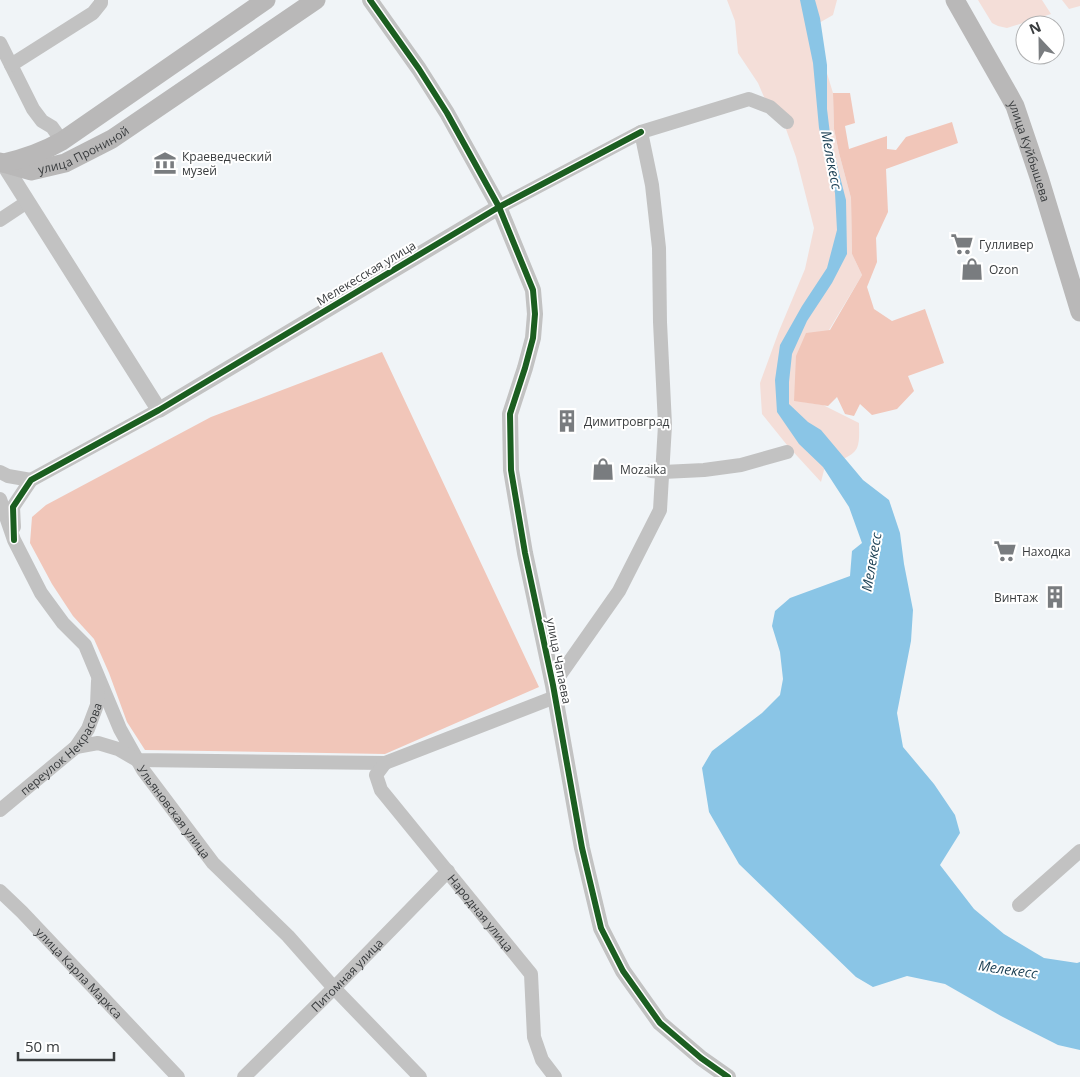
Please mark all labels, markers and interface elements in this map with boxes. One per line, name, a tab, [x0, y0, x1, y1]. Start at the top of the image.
north arrow	[1015, 15, 1065, 65]
text: N	[1026, 17, 1044, 38]
street label: улица Куйбышева	[1005, 97, 1054, 204]
street label: улица Прониной	[36, 122, 132, 178]
water label: Мелекесс	[817, 129, 847, 192]
place label: Краеведческий музей	[182, 148, 272, 179]
museum icon: Краеведческий музей	[152, 150, 178, 176]
supermarket icon: Гулливер	[949, 231, 975, 257]
place label: Гулливер	[979, 236, 1034, 253]
street label: Мелекесская улица	[313, 237, 419, 309]
shop icon: Ozon	[959, 256, 985, 282]
place label: Ozon	[989, 261, 1019, 278]
building icon: Димитровград	[554, 408, 580, 434]
place label: Димитровград	[584, 413, 670, 430]
shop icon: Mozaika	[590, 456, 616, 482]
place label: Mozaika	[620, 461, 666, 478]
water label: Мелекесс	[856, 530, 886, 593]
supermarket icon: Находка	[992, 538, 1018, 564]
place label: Находка	[1022, 543, 1071, 560]
building icon: Винтаж	[1042, 584, 1068, 610]
place label: Винтаж	[994, 589, 1038, 606]
street label: улица Чапаева	[542, 617, 576, 705]
street label: переулок Некрасова	[16, 700, 106, 799]
street label: Ульяновская улица	[133, 762, 215, 862]
street label: Народная улица	[444, 870, 518, 955]
street label: улица Карла Маркса	[32, 924, 127, 1022]
street label: Питомная улица	[307, 934, 387, 1015]
water label: Мелекесс	[977, 955, 1039, 983]
scale bar	[18, 1030, 114, 1062]
text: 50 m	[25, 1036, 60, 1056]

